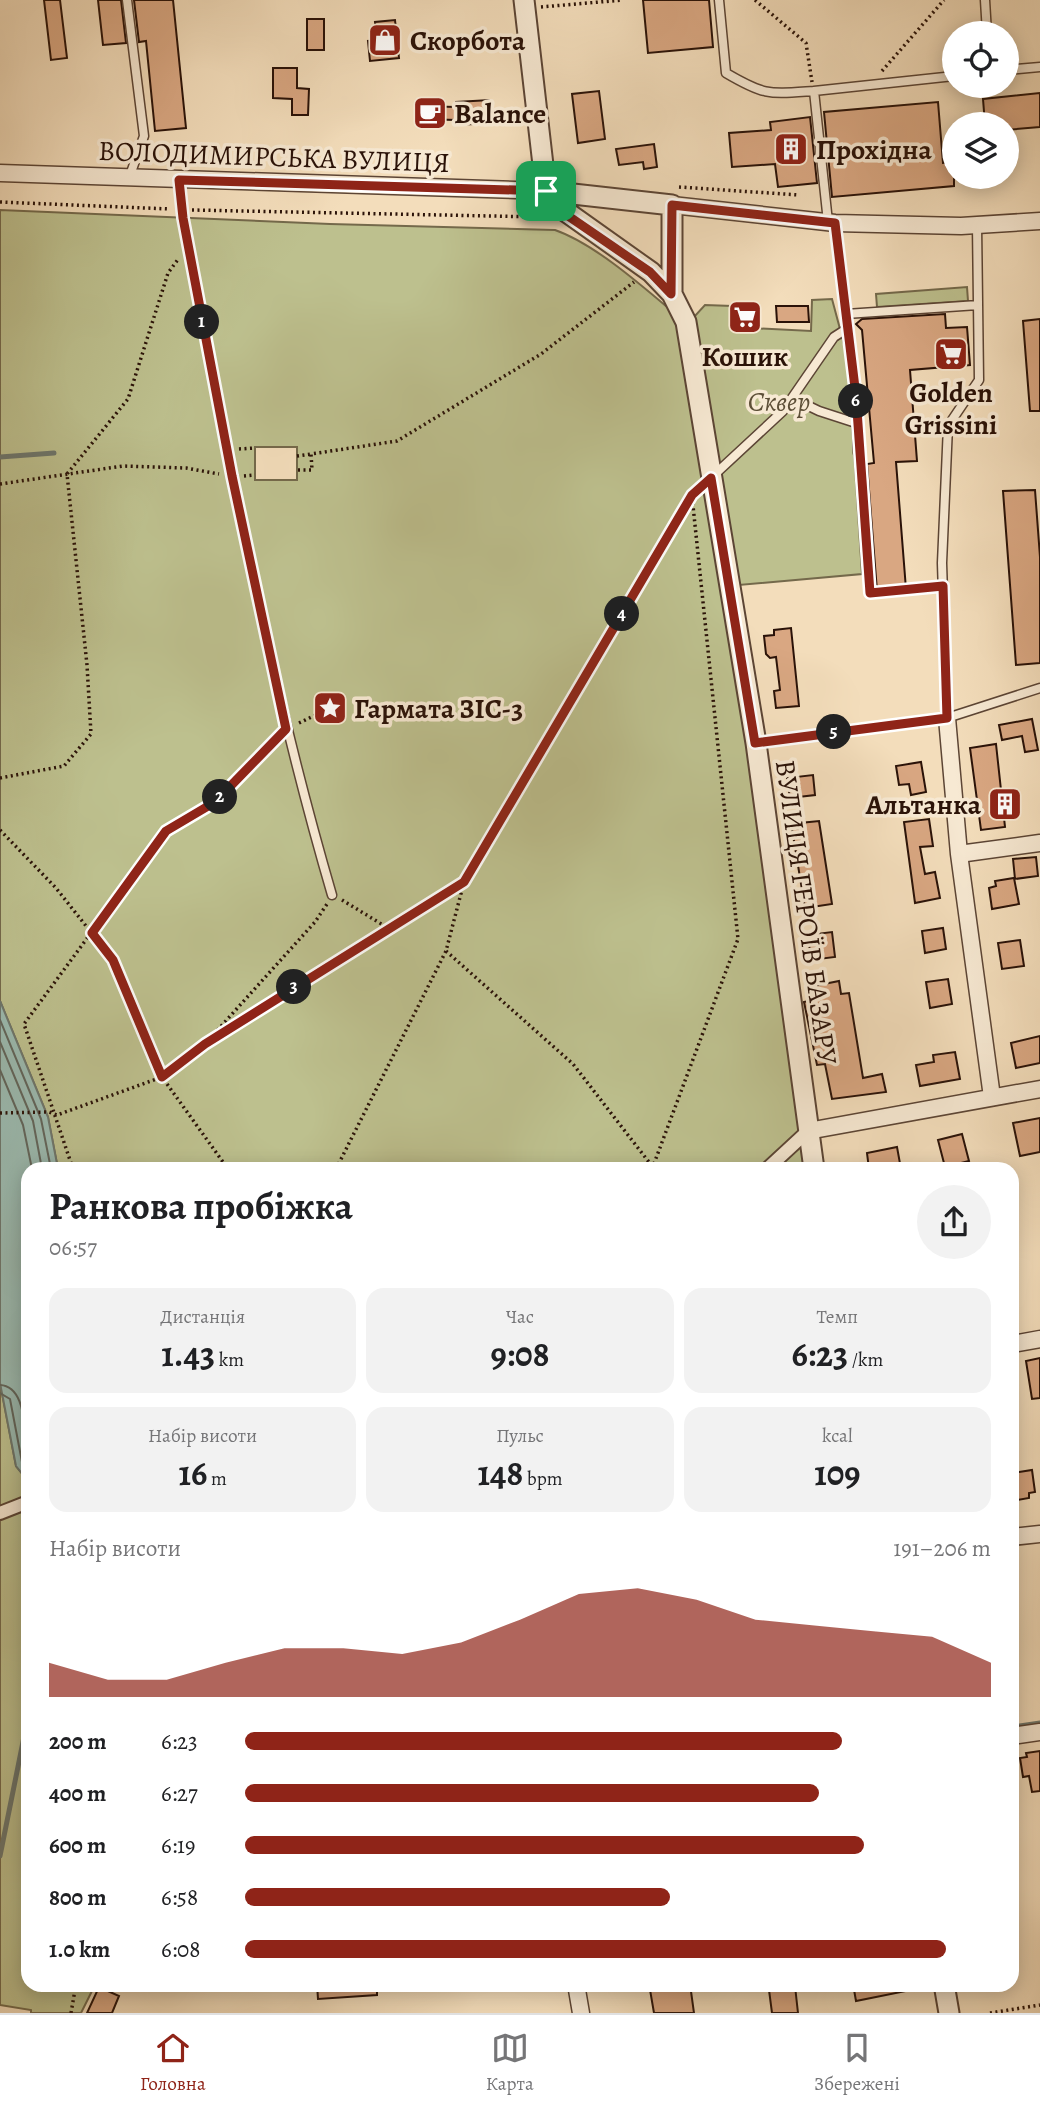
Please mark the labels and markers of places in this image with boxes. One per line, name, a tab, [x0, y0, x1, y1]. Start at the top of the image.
shop icon: Скорбота	[366, 21, 404, 59]
place label: Скорбота	[410, 22, 526, 60]
cafe icon: Balance	[411, 94, 449, 132]
place label: Balance	[454, 95, 546, 133]
building icon: Прохідна	[772, 130, 810, 168]
place label: Прохідна	[816, 131, 932, 169]
pin	[516, 161, 576, 221]
supermarket icon: Кошик	[726, 298, 764, 336]
pin: 1	[184, 304, 220, 340]
supermarket icon: Golden Grissini	[932, 335, 970, 373]
place label: Кошик	[702, 338, 788, 376]
place label: Golden Grissini	[905, 374, 997, 444]
pin: 6	[838, 384, 874, 418]
pin: 4	[604, 596, 640, 632]
place icon: Гармата ЗІС-3	[311, 689, 349, 727]
place label: Гармата ЗІС-3	[354, 690, 523, 728]
pin: 5	[816, 714, 852, 750]
pin: 2	[202, 780, 238, 814]
building icon: Альтанка	[986, 785, 1024, 823]
place label: Альтанка	[865, 786, 982, 824]
pin: 3	[276, 970, 312, 1004]

